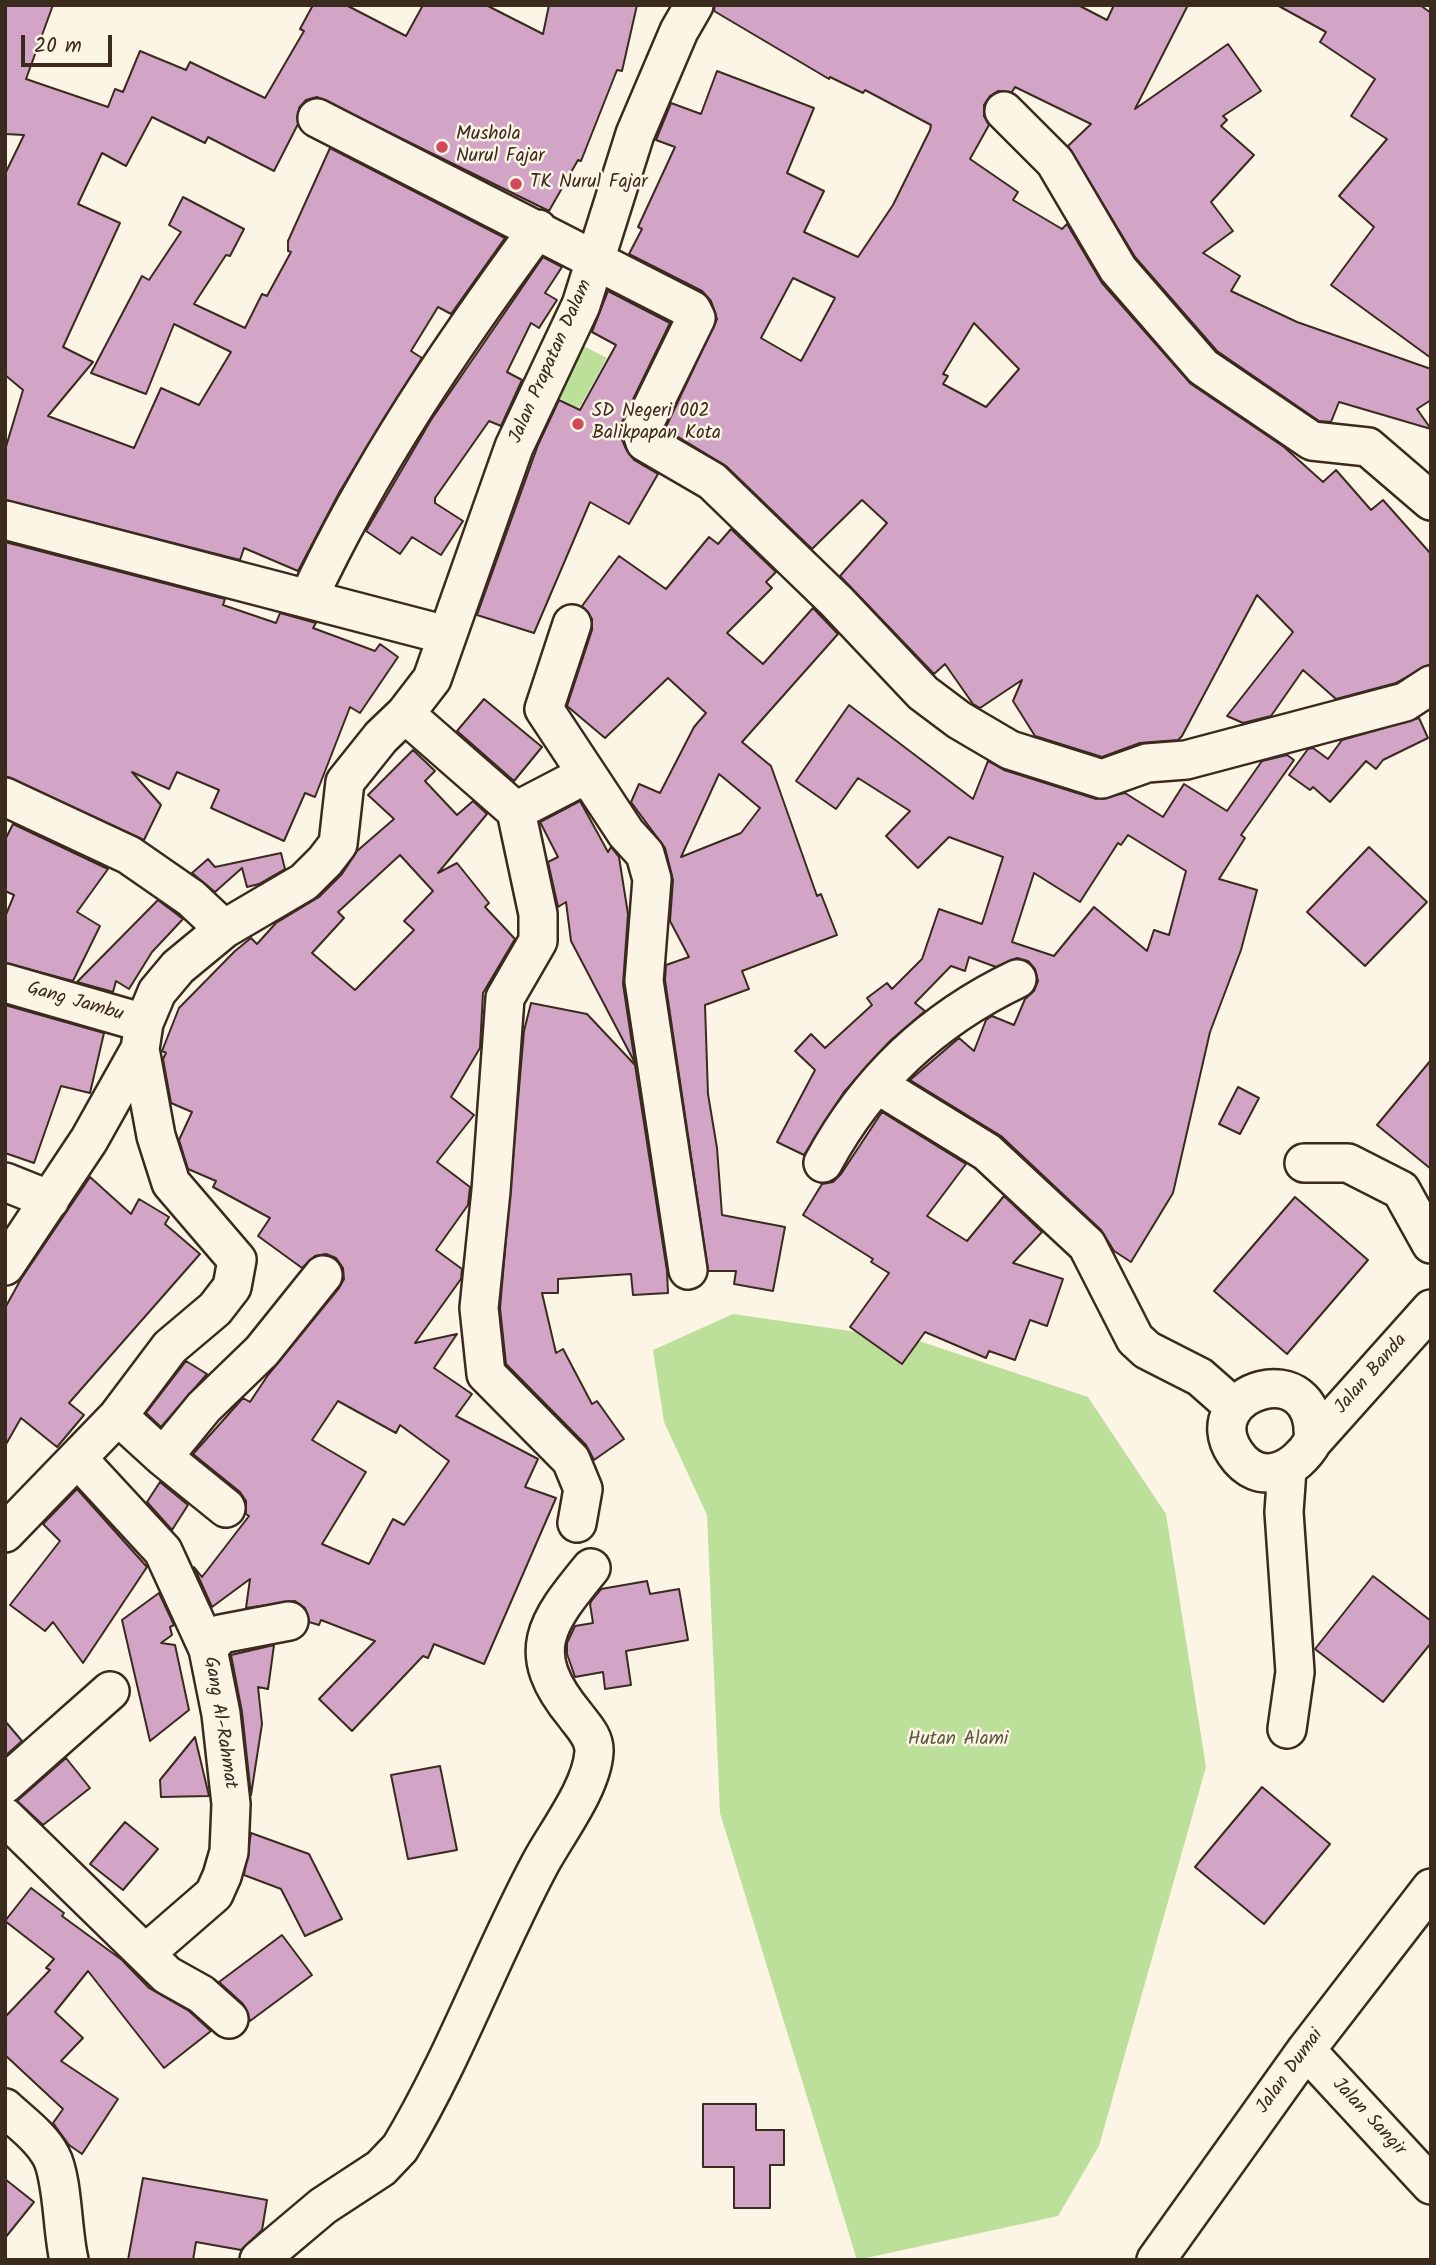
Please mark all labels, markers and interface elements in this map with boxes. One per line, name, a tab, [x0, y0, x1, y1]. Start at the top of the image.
scale bar	[24, 21, 116, 65]
text: 20 m	[34, 30, 82, 63]
place label: Mushola Nurul Fajar	[456, 125, 545, 169]
marker: Mushola Nurul Fajar	[434, 139, 450, 155]
place label: TK Nurul Fajar	[530, 173, 648, 195]
marker: TK Nurul Fajar	[508, 176, 524, 192]
street label: Jalan Prapatan Dalam	[506, 277, 598, 447]
place label: SD Negeri 002 Balikpapan Kota	[592, 402, 721, 446]
marker: SD Negeri 002 Balikpapan Kota	[570, 416, 586, 432]
street label: Gang Jambu	[24, 978, 126, 1028]
street label: Jalan Banda	[1331, 1330, 1413, 1420]
street label: Gang Al-Rahmat	[197, 1655, 241, 1791]
park label: Hutan Alami	[908, 1730, 1008, 1752]
street label: Jalan Dumai	[1253, 2025, 1329, 2119]
street label: Jalan Sangir	[1326, 2074, 1410, 2162]

